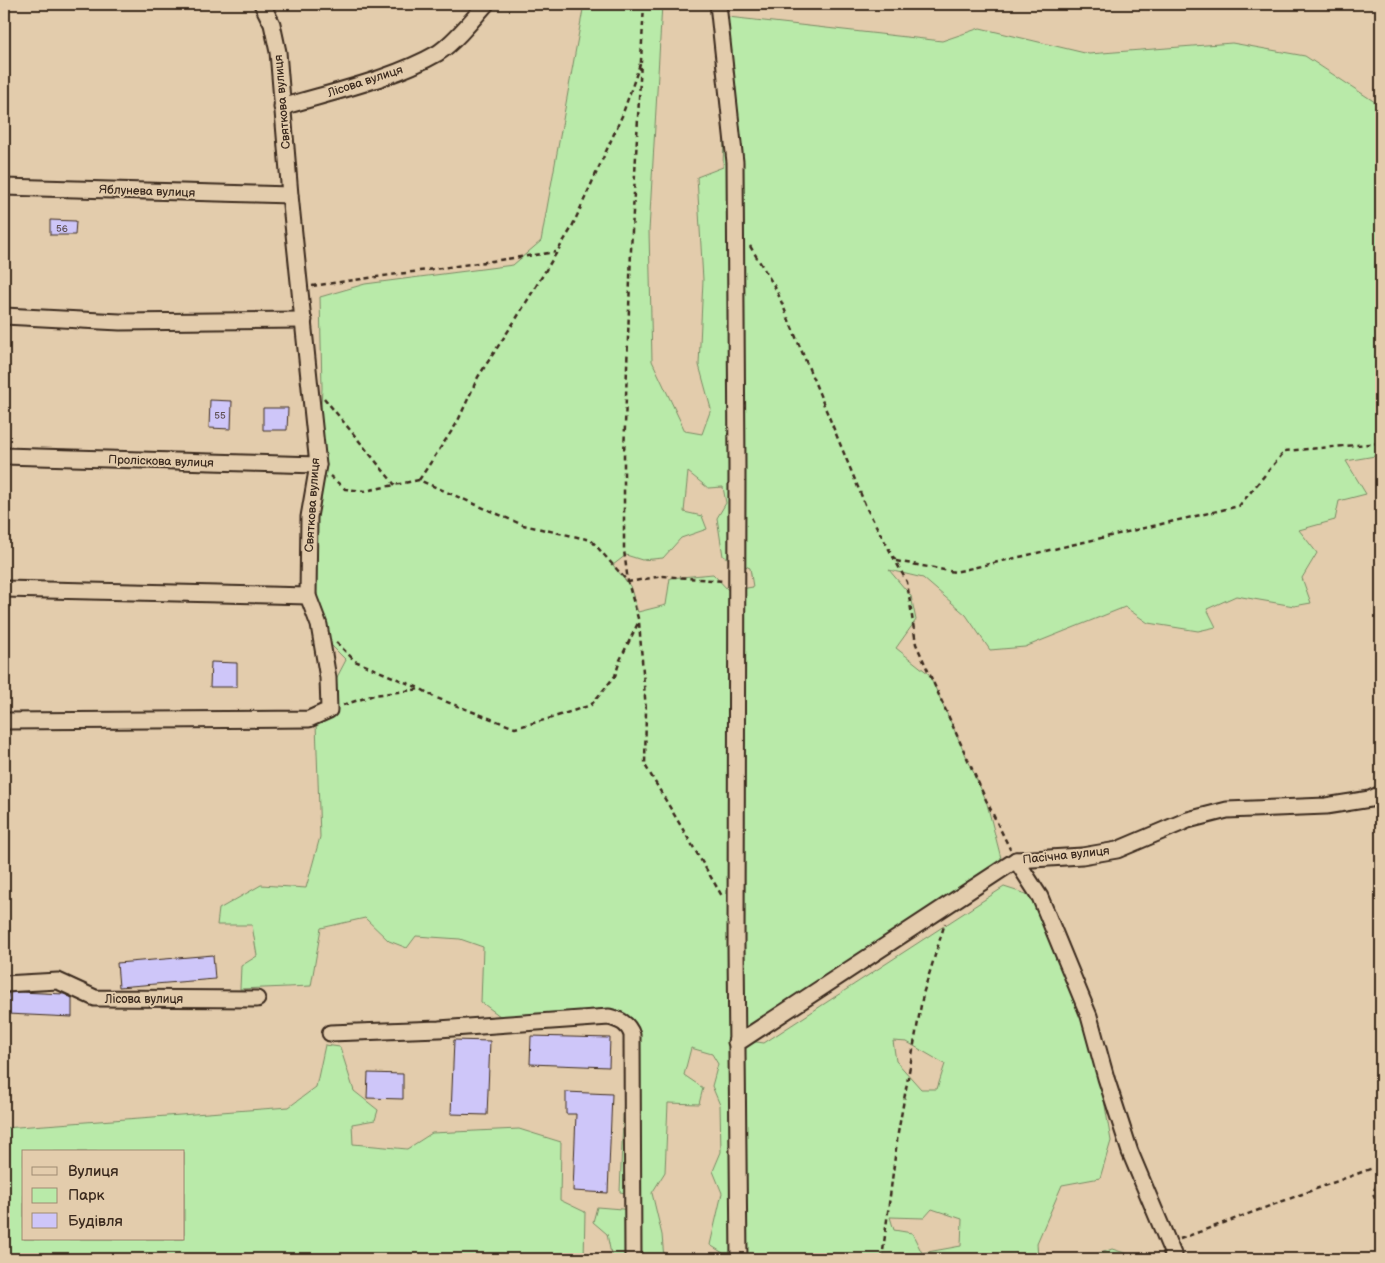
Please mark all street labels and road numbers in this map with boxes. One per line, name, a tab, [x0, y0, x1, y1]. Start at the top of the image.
street label: Святкова вулиця	[271, 54, 294, 150]
street label: Лісова вулиця	[325, 62, 405, 101]
street label: Яблунева вулиця	[99, 182, 196, 201]
street label: Проліскова вулиця	[108, 452, 214, 471]
street label: Святкова вулиця	[302, 457, 323, 553]
street label: Пасічна вулиця	[1022, 843, 1111, 868]
street label: Лісова вулиця	[104, 992, 184, 1007]

